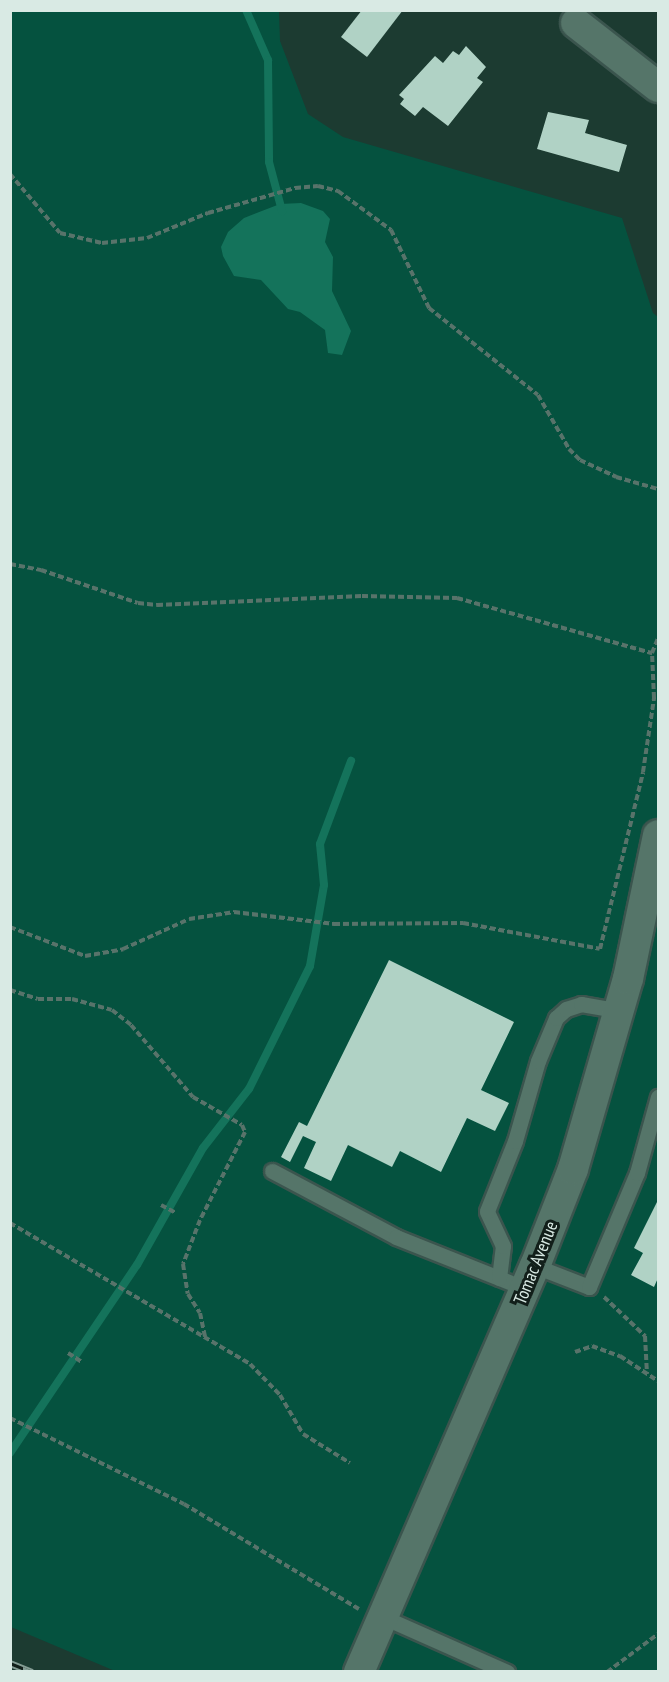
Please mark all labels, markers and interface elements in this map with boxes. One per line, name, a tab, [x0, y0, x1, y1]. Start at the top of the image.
street label: Tomac Avenue	[509, 1218, 563, 1308]

